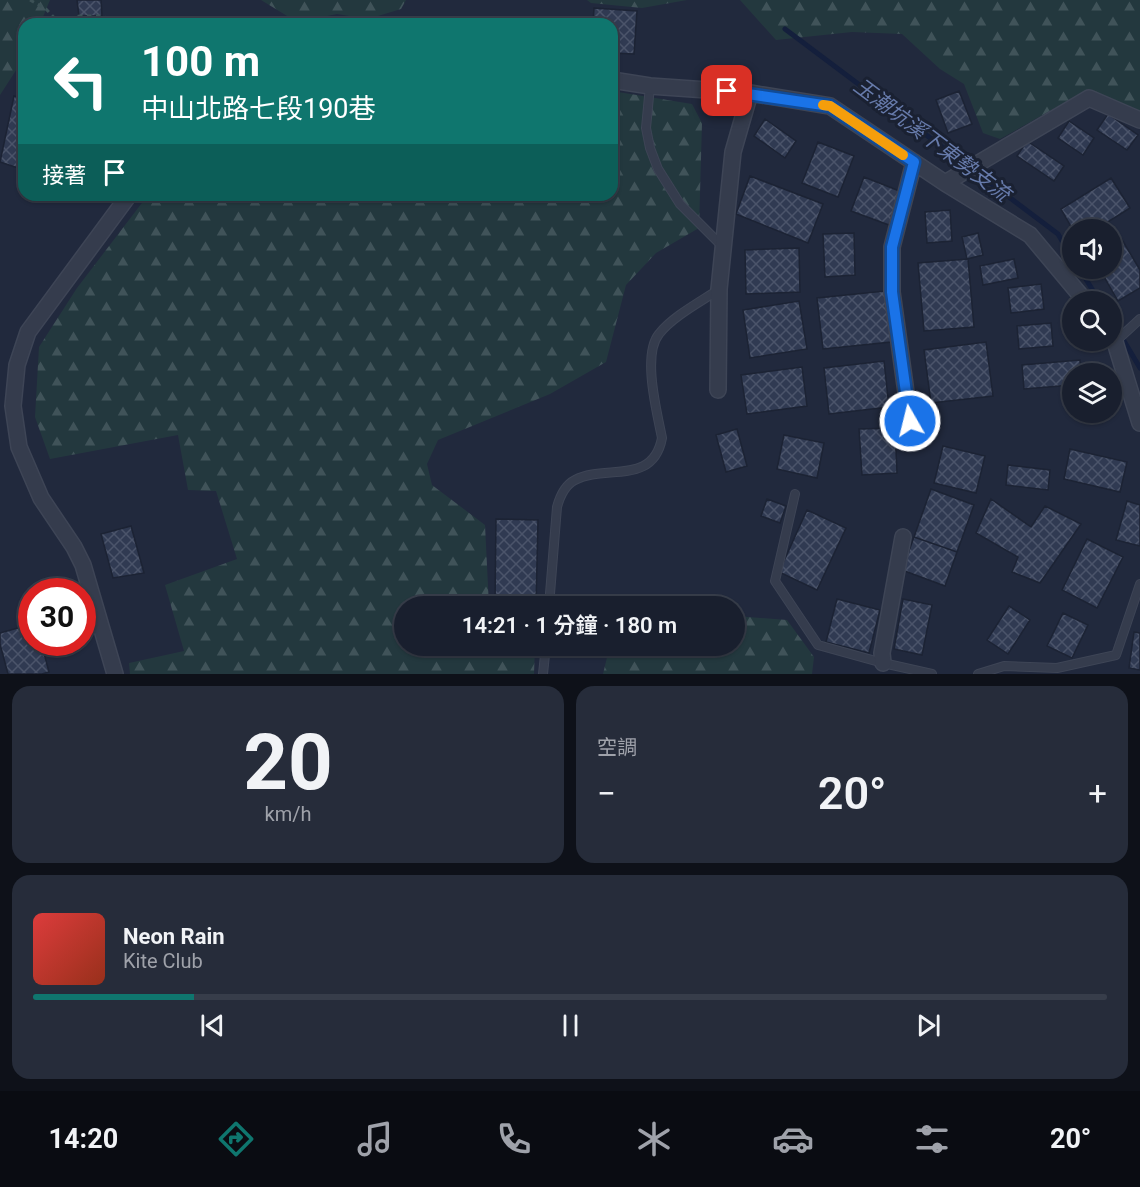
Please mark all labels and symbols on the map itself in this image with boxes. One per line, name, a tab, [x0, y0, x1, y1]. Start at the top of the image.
pin	[701, 65, 752, 116]
water label: 玉潮坑溪下東勢支流	[849, 74, 1017, 208]
position arrow	[878, 389, 942, 453]
speed limit sign: 30	[18, 578, 96, 656]

